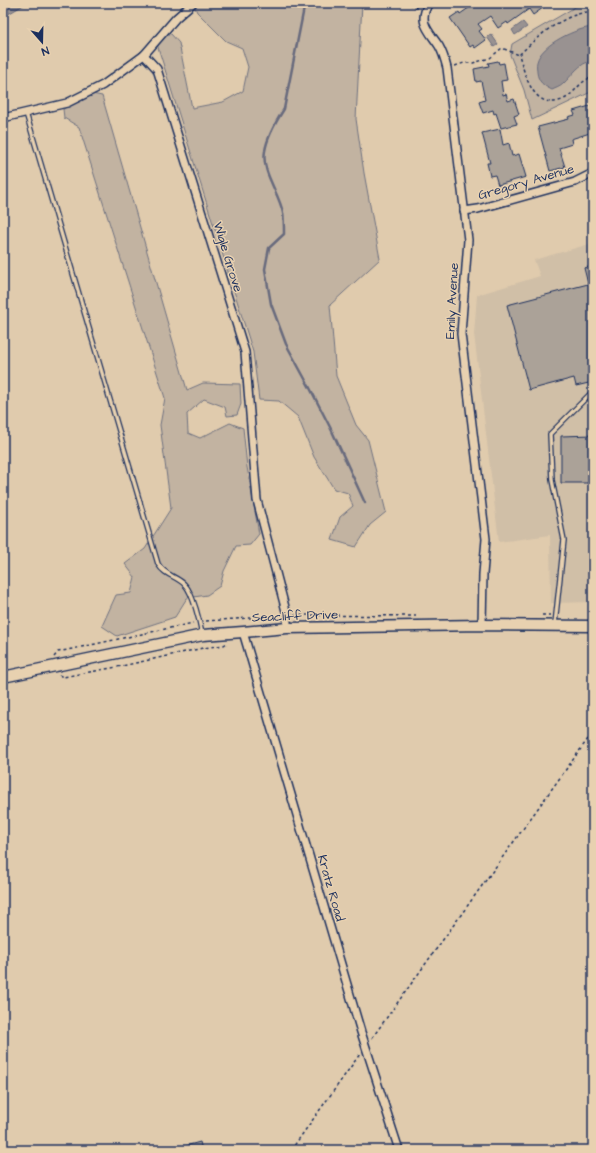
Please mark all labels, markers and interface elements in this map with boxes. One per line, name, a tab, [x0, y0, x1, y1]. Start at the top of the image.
north arrow	[22, 22, 62, 62]
text: N	[39, 43, 51, 59]
street label: Gregory Avenue	[476, 160, 576, 205]
street label: Wigle Grove	[208, 220, 247, 295]
street label: Emily Avenue	[441, 262, 464, 340]
street label: Seacliff Drive	[252, 606, 338, 626]
street label: Kratz Road	[313, 853, 349, 924]

